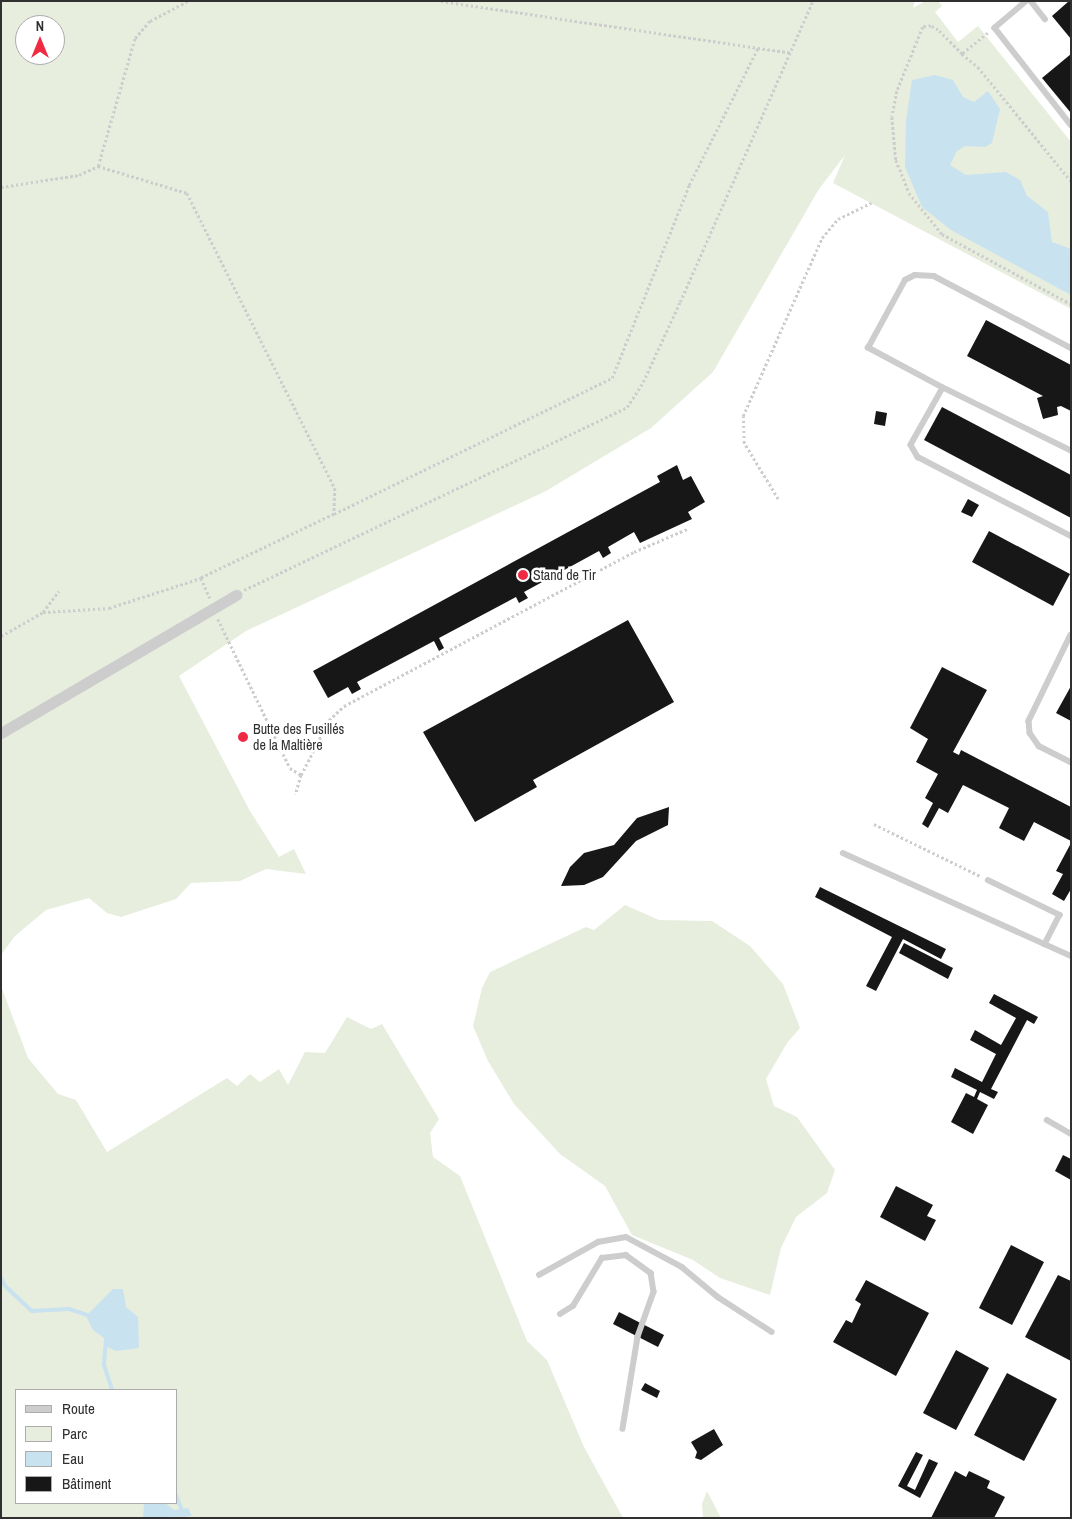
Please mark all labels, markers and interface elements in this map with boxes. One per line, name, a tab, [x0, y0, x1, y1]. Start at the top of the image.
north arrow	[15, 15, 65, 65]
text: N	[36, 17, 44, 35]
place label: Stand de Tir	[533, 567, 596, 583]
marker: Stand de Tir	[517, 569, 529, 581]
place label: Butte des Fusillés de la Maltière	[253, 721, 344, 754]
marker: Butte des Fusillés de la Maltière	[237, 731, 249, 743]
legend	[15, 1389, 178, 1504]
text: Route	[62, 1398, 95, 1419]
text: Parc	[62, 1423, 87, 1444]
text: Eau	[62, 1448, 84, 1469]
text: Bâtiment	[62, 1473, 111, 1494]

